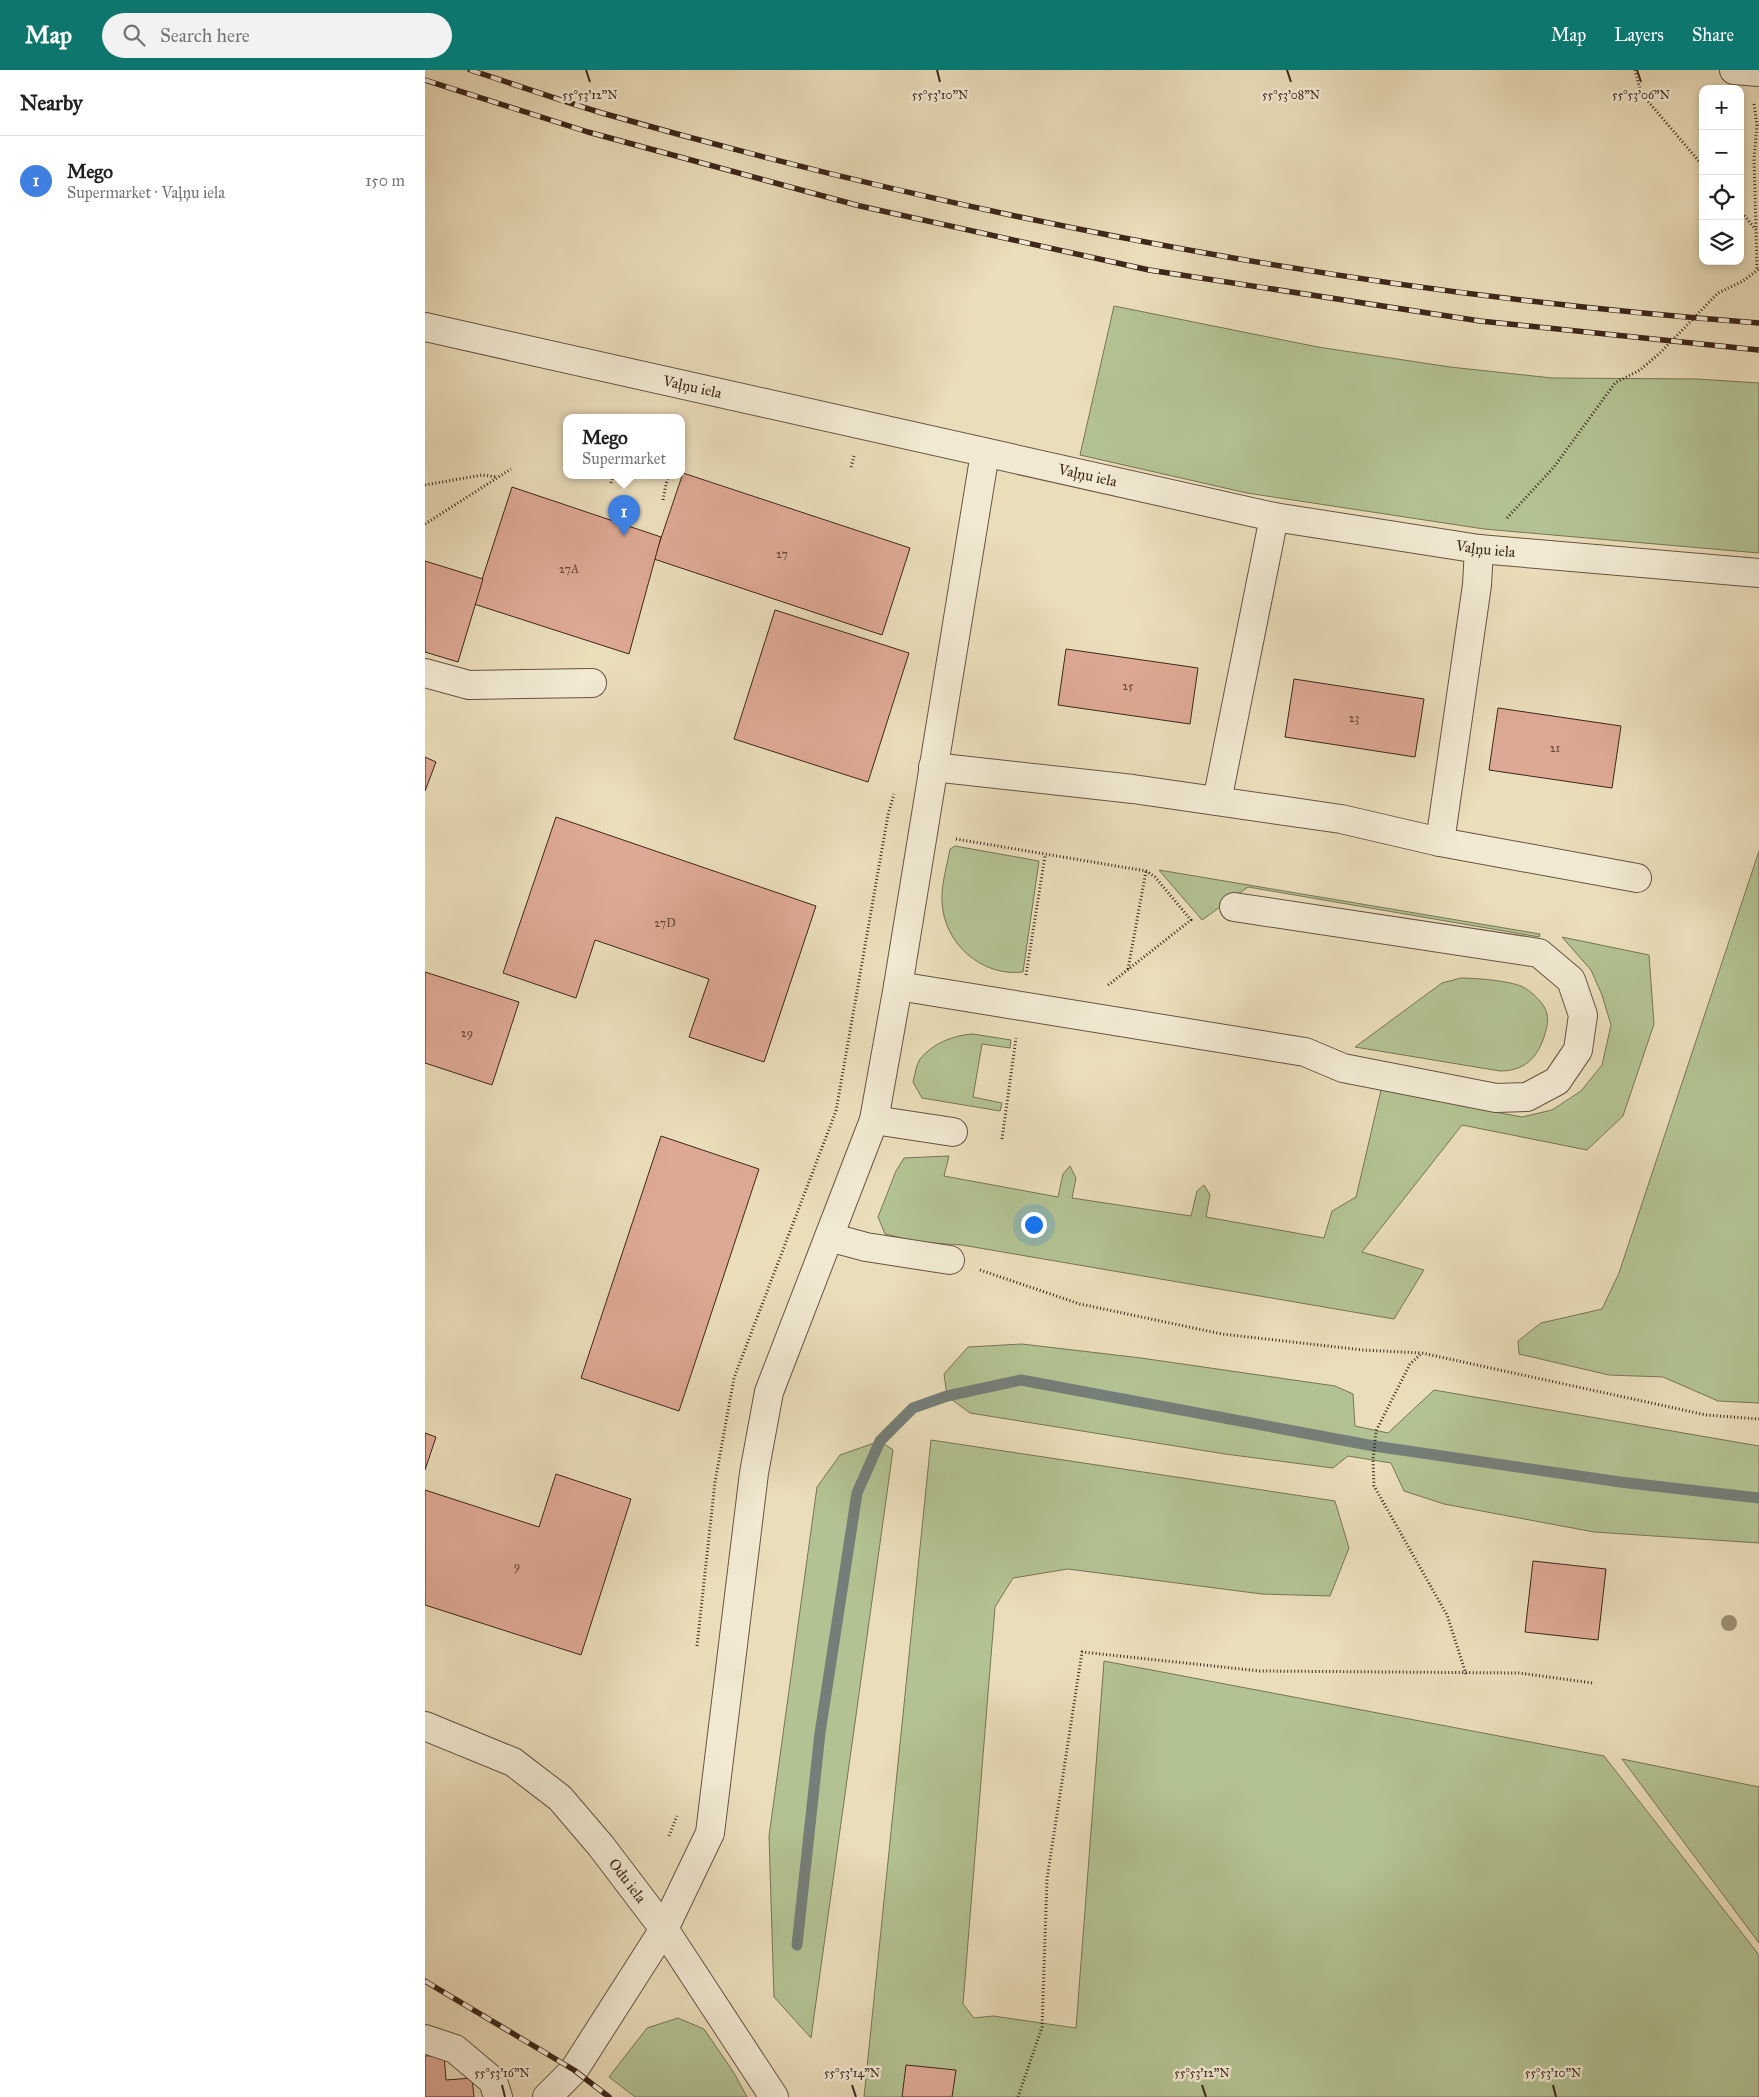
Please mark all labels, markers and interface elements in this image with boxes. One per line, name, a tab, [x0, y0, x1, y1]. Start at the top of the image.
search box	[102, 13, 452, 58]
text: Map	[25, 20, 72, 50]
icon: search	[120, 21, 148, 49]
text: Search here	[160, 24, 250, 47]
text: Map	[1551, 24, 1586, 46]
text: Layers	[1614, 24, 1664, 46]
text: Share	[1692, 24, 1734, 46]
map controls	[1699, 85, 1744, 265]
button: +	[1699, 85, 1744, 130]
text: 55°53'12"N	[562, 88, 618, 102]
text: 55°53'10"N	[912, 88, 968, 102]
text: 55°53'08"N	[1262, 88, 1320, 102]
text: 55°53'06"N	[1612, 88, 1670, 102]
text: Nearby	[20, 90, 83, 116]
button: −	[1699, 130, 1744, 175]
text: Mego	[67, 160, 113, 183]
text: 1	[33, 171, 39, 190]
text: 150 m	[365, 171, 405, 190]
button: locate	[1699, 175, 1744, 220]
text: Supermarket · Vaļņu iela	[67, 183, 225, 202]
button: layers	[1699, 220, 1744, 265]
street label: Vaļņu iela	[660, 371, 724, 402]
popup	[563, 414, 685, 479]
text: Mego	[582, 426, 628, 449]
text: Supermarket	[582, 449, 666, 468]
street label: Vaļņu iela	[1056, 460, 1119, 491]
pin: 1	[608, 495, 640, 536]
street label: Vaļņu iela	[1454, 536, 1517, 561]
house number: 27	[776, 547, 788, 561]
house number: 27A	[559, 562, 579, 576]
house number: 25	[1122, 679, 1134, 693]
house number: 23	[1349, 711, 1360, 725]
house number: 21	[1550, 741, 1561, 755]
house number: 27D	[654, 916, 676, 930]
house number: 29	[461, 1026, 473, 1040]
your location	[1021, 1212, 1047, 1238]
house number: 9	[514, 1559, 520, 1573]
street label: Odu iela	[605, 1855, 650, 1907]
text: 55°53'16"N	[474, 2066, 530, 2080]
text: 55°53'14"N	[824, 2066, 880, 2080]
text: 55°53'12"N	[1174, 2066, 1230, 2080]
text: 55°53'10"N	[1525, 2066, 1581, 2080]

